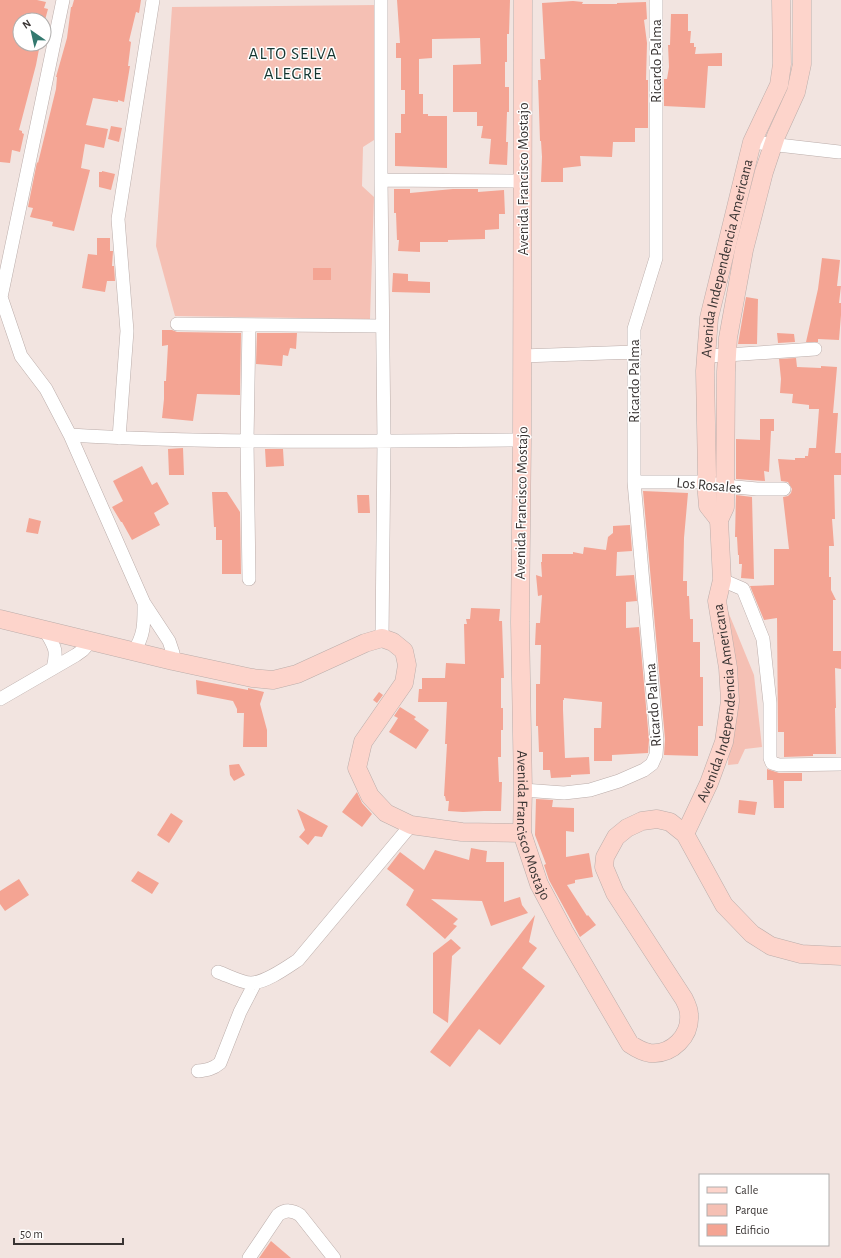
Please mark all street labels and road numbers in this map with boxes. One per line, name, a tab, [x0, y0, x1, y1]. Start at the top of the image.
street label: Ricardo Palma	[649, 19, 664, 103]
street label: Avenida Francisco Mostajo	[516, 102, 531, 256]
street label: Avenida Independencia Americana	[699, 158, 756, 358]
street label: Ricardo Palma	[627, 339, 642, 423]
street label: Avenida Francisco Mostajo	[513, 426, 530, 580]
street label: Los Rosales	[676, 475, 742, 496]
street label: Avenida Independencia Americana	[694, 602, 738, 804]
street label: Ricardo Palma	[643, 663, 664, 747]
street label: Avenida Francisco Mostajo	[514, 750, 553, 903]

